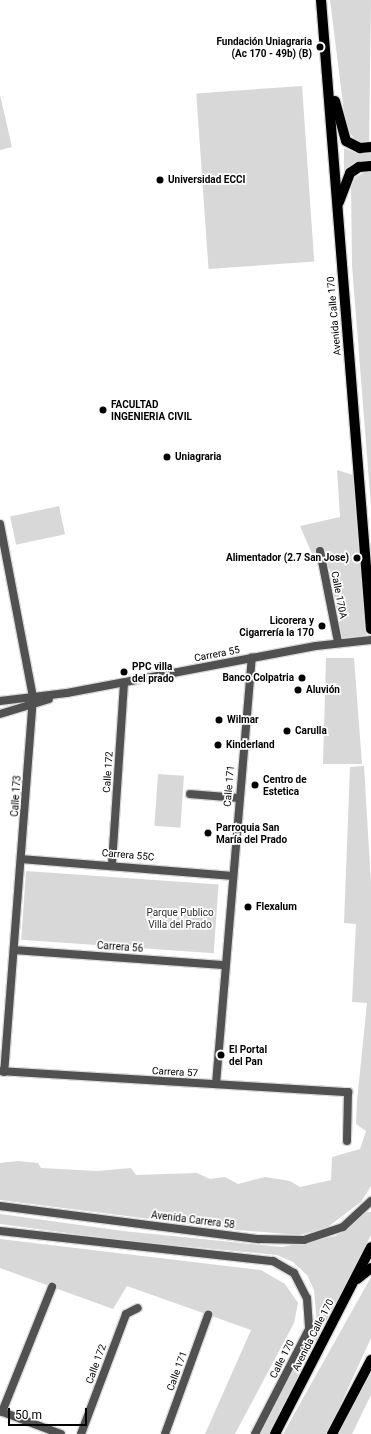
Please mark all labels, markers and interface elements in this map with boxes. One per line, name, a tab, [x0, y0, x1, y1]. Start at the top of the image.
place label: Fundación Uniagraria (Ac 170 - 49b) (B)	[216, 35, 312, 58]
marker: Fundación Uniagraria (Ac 170 - 49b) (B)	[315, 42, 325, 52]
place label: Universidad ECCI	[168, 174, 245, 186]
marker: Universidad ECCI	[155, 175, 165, 185]
street label: Avenida Calle 170	[325, 276, 343, 356]
place label: FACULTAD INGENIERIA CIVIL	[111, 398, 192, 422]
marker: FACULTAD INGENIERIA CIVIL	[98, 405, 108, 415]
place label: Uniagraria	[175, 451, 221, 463]
marker: Uniagraria	[162, 452, 172, 462]
place label: Alimentador (2.7 San Jose)	[226, 552, 349, 564]
marker: Alimentador (2.7 San Jose)	[352, 553, 362, 563]
street label: Calle 170A	[329, 570, 349, 620]
place label: Licorera y Cigarrería la 170	[239, 614, 314, 638]
marker: Licorera y Cigarrería la 170	[317, 621, 327, 631]
street label: Carrera 55	[193, 644, 241, 664]
place label: PPC villa del prado	[132, 660, 174, 684]
marker: PPC villa del prado	[119, 667, 129, 677]
place label: Banco Colpatria	[222, 672, 294, 684]
marker: Banco Colpatria	[297, 673, 307, 683]
place label: Aluvión	[306, 684, 340, 696]
marker: Aluvión	[293, 685, 303, 695]
place label: Wilmar	[227, 714, 259, 726]
marker: Wilmar	[214, 715, 224, 725]
place label: Carulla	[295, 725, 327, 737]
marker: Carulla	[282, 726, 292, 736]
place label: Kinderland	[226, 739, 275, 751]
marker: Kinderland	[213, 740, 223, 750]
street label: Calle 172	[101, 751, 115, 793]
street label: Calle 171	[221, 765, 237, 807]
place label: Centro de Estetica	[263, 773, 307, 796]
street label: Calle 173	[9, 775, 23, 817]
marker: Centro de Estetica	[250, 780, 260, 790]
place label: Parroquia San María del Prado	[216, 821, 287, 844]
marker: Parroquia San María del Prado	[203, 828, 213, 838]
street label: Carrera 55C	[101, 847, 155, 863]
place label: Flexalum	[256, 901, 297, 913]
marker: Flexalum	[243, 902, 253, 912]
park label: Parque Publico Villa del Prado	[146, 906, 214, 930]
street label: Carrera 56	[96, 939, 144, 955]
place label: El Portal del Pan	[229, 1043, 267, 1066]
marker: El Portal del Pan	[216, 1050, 226, 1060]
street label: Carrera 57	[152, 1065, 198, 1079]
street label: Avenida Carrera 58	[150, 1209, 236, 1231]
street label: Avenida Calle 170	[290, 1297, 336, 1373]
street label: Calle 170	[267, 1338, 297, 1380]
street label: Calle 172	[83, 1342, 109, 1386]
street label: Calle 171	[164, 1349, 190, 1393]
scale bar	[10, 1400, 89, 1426]
text: 50 m	[15, 1408, 42, 1422]

